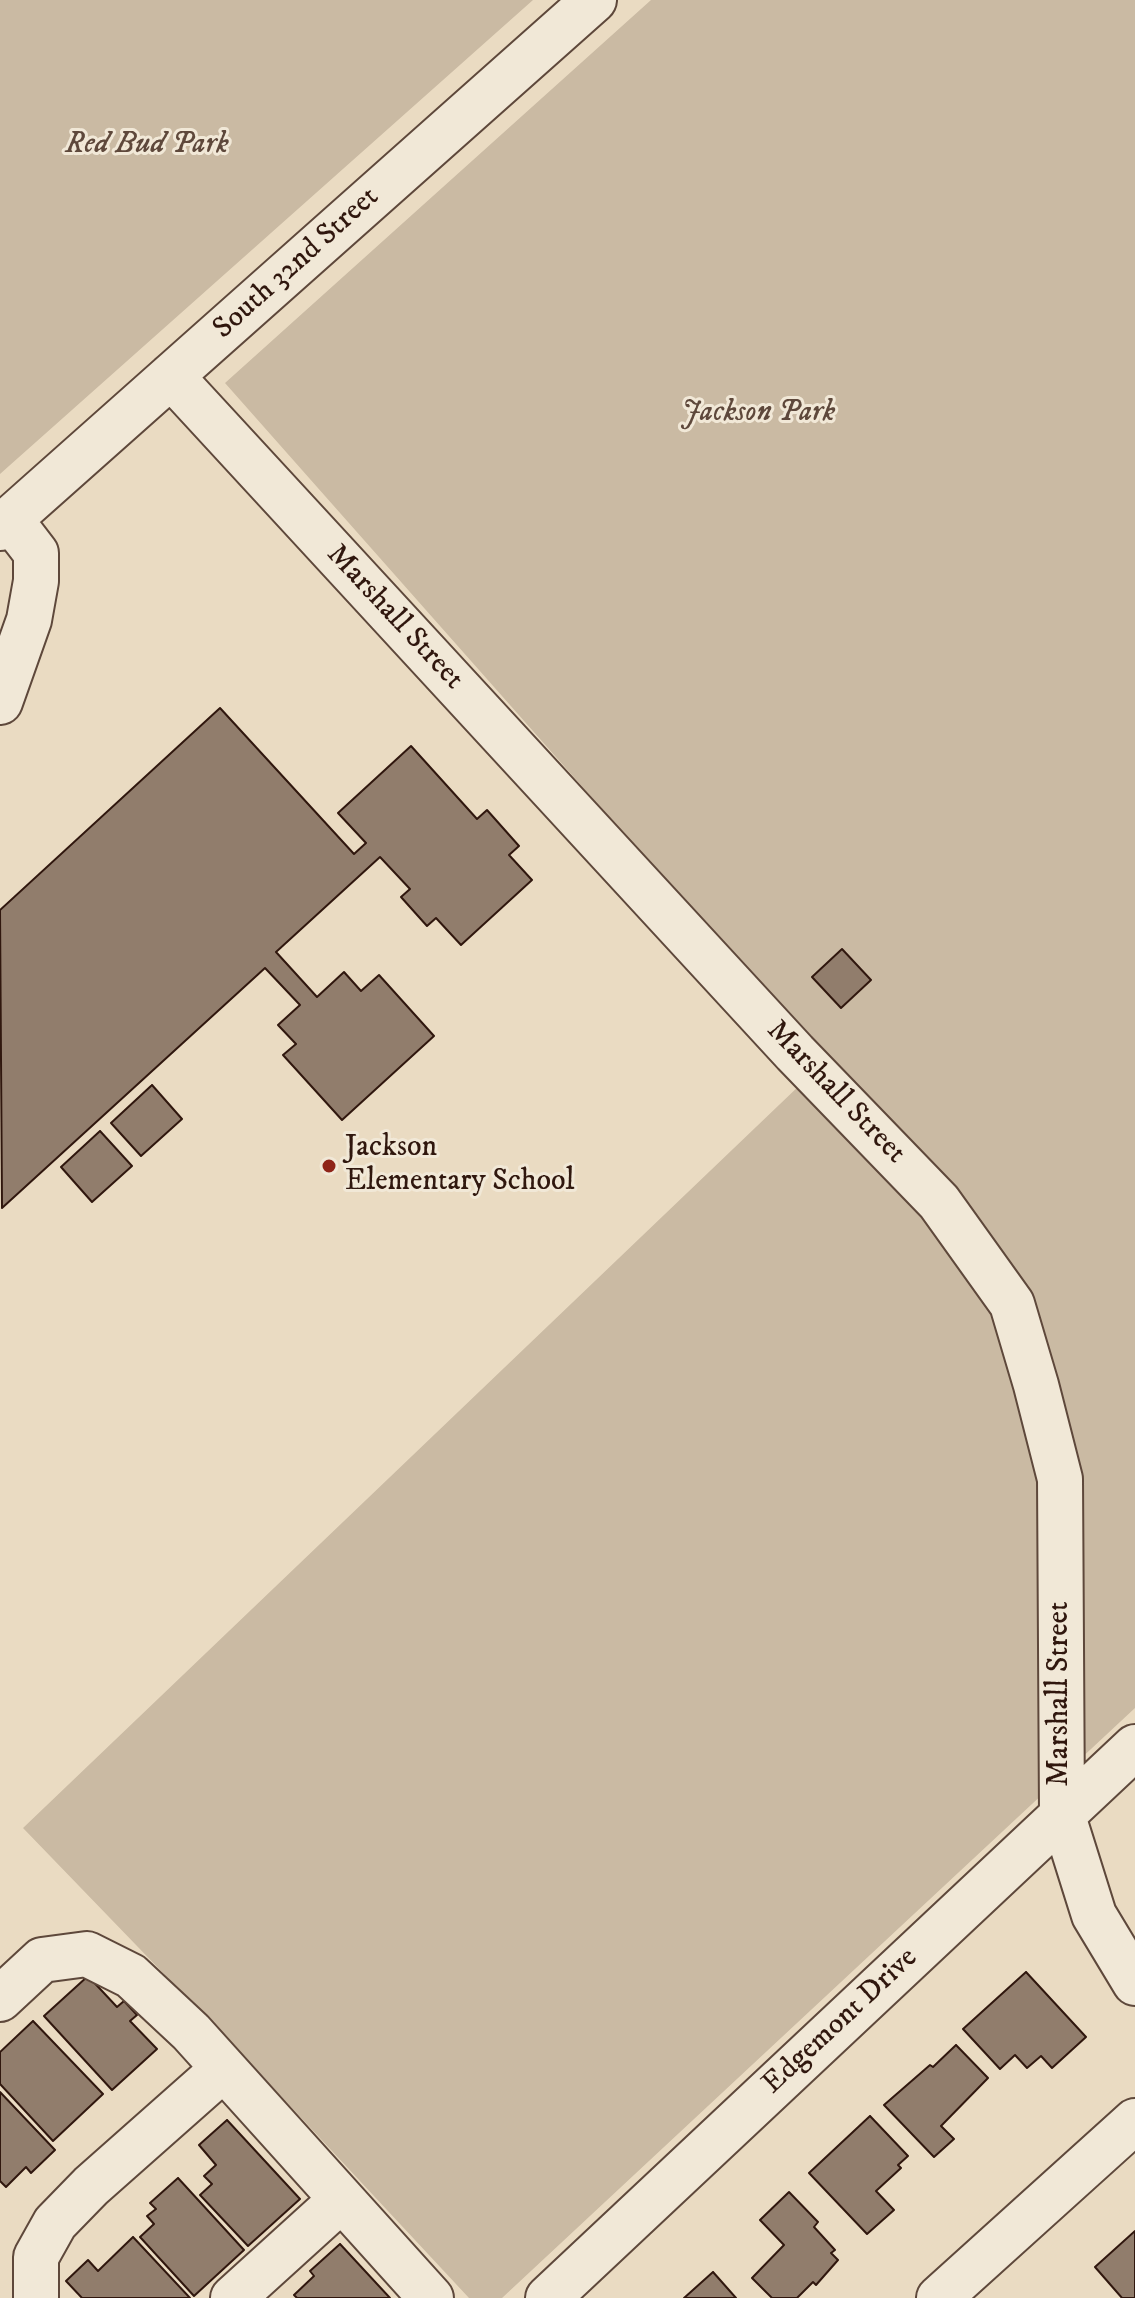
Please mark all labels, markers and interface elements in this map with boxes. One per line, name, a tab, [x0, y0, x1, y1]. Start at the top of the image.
park label: Red Bud Park	[65, 128, 229, 164]
street label: South 32nd Street	[207, 180, 387, 348]
park label: Jackson Park	[681, 396, 835, 432]
street label: Marshall Street	[318, 538, 470, 698]
street label: Marshall Street	[758, 1014, 912, 1172]
place label: Jackson Elementary School	[345, 1131, 574, 1202]
marker: Jackson Elementary School	[320, 1157, 338, 1175]
street label: Marshall Street	[1043, 1601, 1079, 1787]
street label: Edgemont Drive	[756, 1941, 926, 2103]

